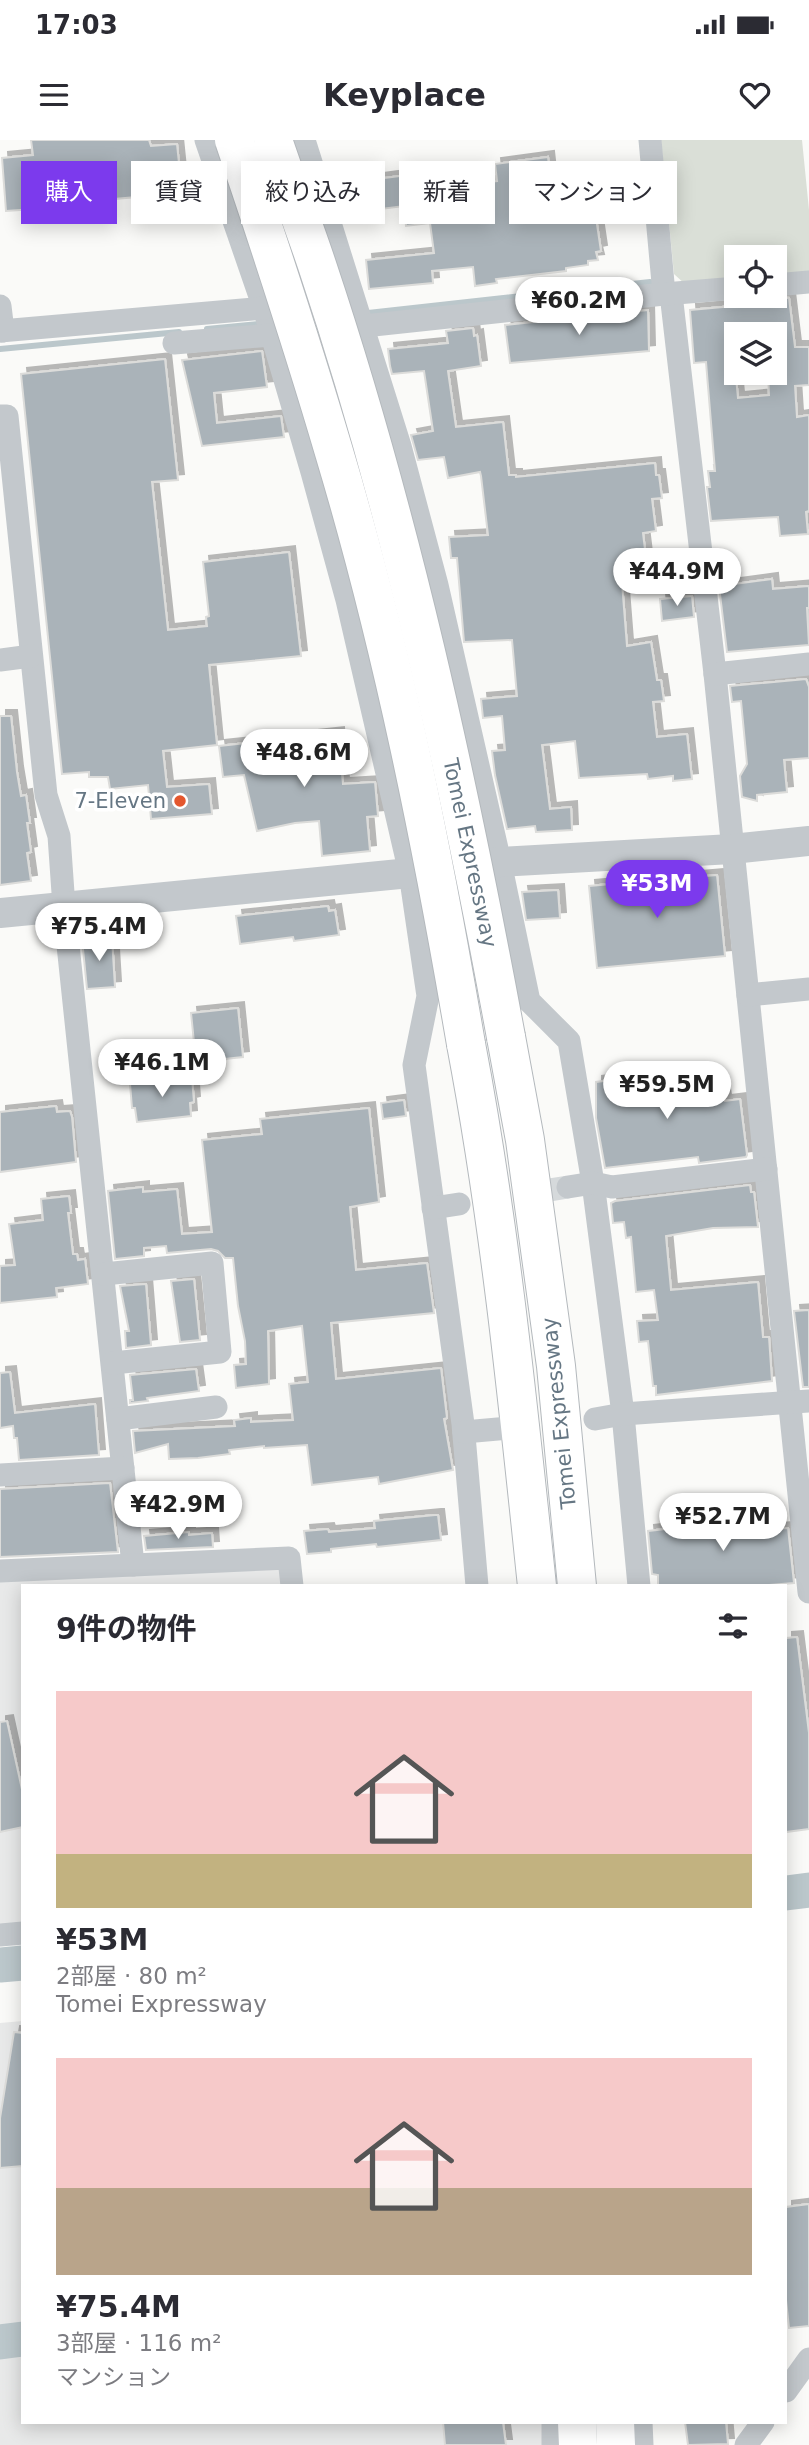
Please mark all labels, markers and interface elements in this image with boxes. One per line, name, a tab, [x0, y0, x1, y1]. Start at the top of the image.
text: 17:03	[35, 10, 118, 40]
icon: menu	[35, 76, 73, 114]
text: Keyplace	[323, 76, 486, 114]
icon: heart	[736, 76, 774, 114]
chip: 購入	[21, 161, 117, 224]
chip: 賃貸	[131, 161, 227, 224]
chip: 絞り込み	[241, 161, 385, 224]
chip: 新着	[399, 161, 495, 224]
chip: マンション	[509, 161, 677, 224]
map controls	[724, 245, 787, 385]
button: locate	[724, 245, 787, 308]
pin: ¥60.2M	[522, 278, 636, 337]
text: ¥60.2M	[531, 287, 627, 313]
button: layers	[724, 322, 787, 385]
pin: ¥44.9M	[620, 548, 734, 608]
text: ¥44.9M	[629, 558, 725, 584]
pin: ¥48.6M	[247, 730, 361, 789]
text: ¥48.6M	[256, 739, 352, 765]
street label: Tomei Expressway	[438, 755, 502, 950]
place label: 7-Eleven	[74, 789, 166, 813]
marker: 7-Eleven	[172, 793, 188, 809]
pin: ¥53M	[616, 860, 698, 920]
text: ¥53M	[622, 870, 692, 896]
pin: ¥75.4M	[42, 904, 156, 963]
text: ¥75.4M	[51, 913, 147, 939]
pin: ¥46.1M	[105, 1040, 219, 1099]
text: ¥46.1M	[114, 1049, 210, 1075]
pin: ¥59.5M	[610, 1062, 724, 1121]
text: ¥59.5M	[619, 1071, 715, 1097]
street label: Tomei Expressway	[537, 1316, 581, 1511]
pin: ¥42.9M	[121, 1482, 235, 1541]
text: ¥42.9M	[130, 1491, 226, 1517]
pin: ¥52.7M	[666, 1494, 780, 1553]
text: ¥52.7M	[675, 1503, 771, 1529]
icon: filters	[714, 1607, 752, 1645]
text: 9件の物件	[56, 1611, 197, 1646]
icon: home	[341, 1736, 467, 1862]
text: ¥53M	[56, 1922, 148, 1957]
text: 2部屋 · 80 m²	[56, 1963, 207, 1989]
text: Tomei Expressway	[56, 1991, 267, 2017]
icon: home	[341, 2103, 467, 2229]
text: ¥75.4M	[56, 2289, 181, 2324]
text: 3部屋 · 116 m²	[56, 2330, 221, 2356]
text: マンション	[56, 2364, 171, 2390]

